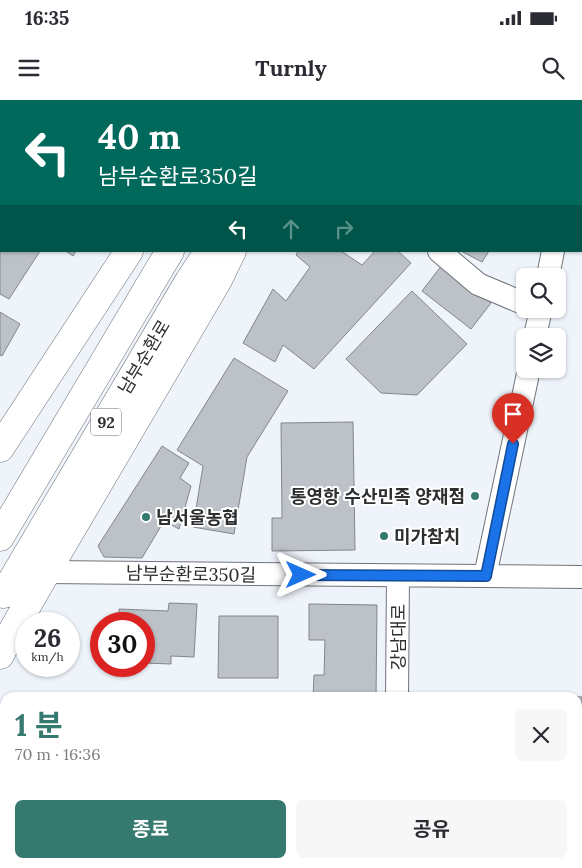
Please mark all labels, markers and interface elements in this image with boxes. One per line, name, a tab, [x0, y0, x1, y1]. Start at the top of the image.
text: 16:35	[25, 6, 69, 30]
icon: menu	[15, 54, 43, 82]
text: Turnly	[255, 54, 327, 82]
icon: search	[539, 54, 567, 82]
text: 40 m	[98, 114, 181, 159]
icon: left	[15, 120, 80, 185]
text: 남부순환로350길	[98, 162, 257, 190]
icon: left	[224, 215, 252, 243]
icon: ahead	[277, 215, 305, 243]
icon: right	[330, 215, 358, 243]
map controls	[516, 268, 566, 378]
button: search	[516, 268, 566, 318]
street label: 남부순환로	[113, 316, 175, 398]
button: layers	[516, 328, 566, 378]
pin	[492, 393, 534, 444]
icon: arrive	[499, 400, 527, 428]
road number: 92	[91, 408, 121, 436]
place label: 통영항 수산민족 양재점	[290, 485, 465, 508]
marker: 통영항 수산민족 양재점	[469, 490, 481, 502]
place label: 남서울농협	[156, 506, 239, 529]
marker: 남서울농협	[140, 511, 152, 523]
place label: 미가참치	[394, 525, 460, 548]
marker: 미가참치	[378, 530, 390, 542]
position arrow	[274, 548, 326, 600]
street label: 남부순환로350길	[126, 561, 256, 587]
street label: 강남대로	[387, 604, 410, 670]
speed limit sign: 30	[90, 612, 155, 677]
text: 26	[34, 622, 61, 654]
text: km/h	[31, 649, 64, 664]
text: 1 분	[15, 706, 63, 744]
button: close	[515, 709, 567, 761]
text: 70 m · 16:36	[15, 744, 100, 764]
button: 종료	[15, 800, 286, 858]
button: 공유	[296, 800, 567, 858]

